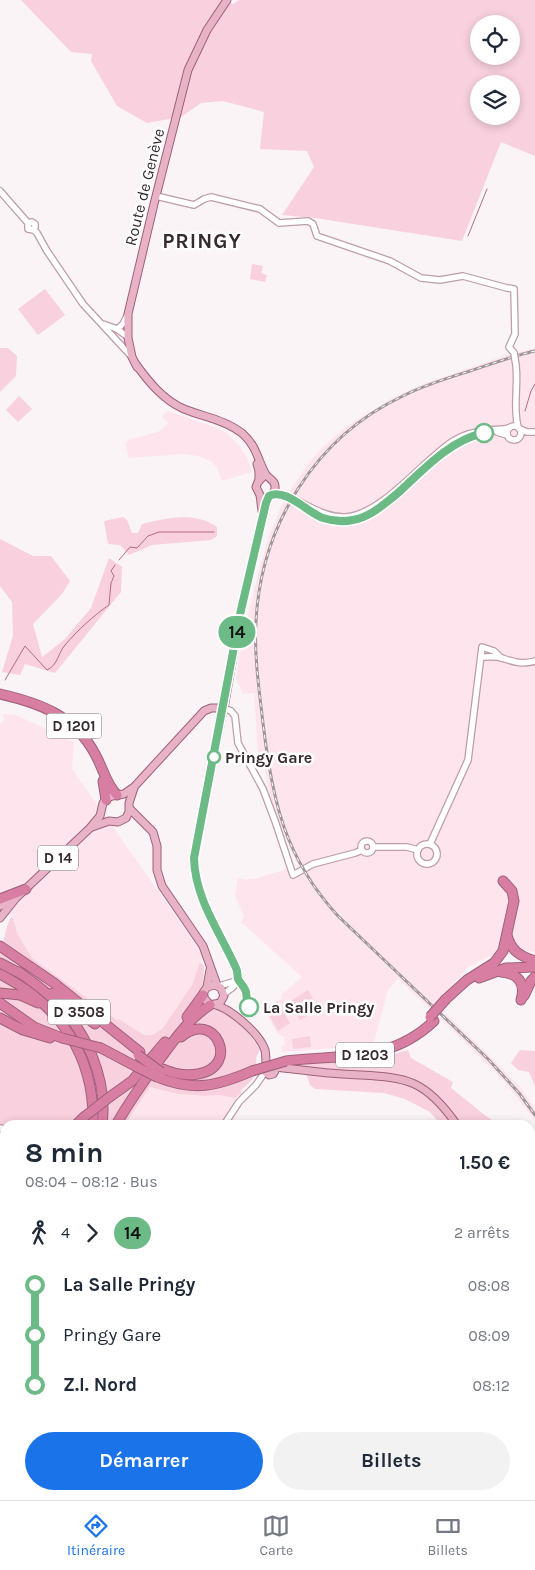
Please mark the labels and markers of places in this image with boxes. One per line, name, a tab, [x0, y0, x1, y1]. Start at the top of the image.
unlabelled marker	[474, 423, 494, 443]
place label: Pringy Gare	[225, 748, 312, 767]
marker: Pringy Gare	[207, 750, 221, 764]
marker: La Salle Pringy	[239, 997, 259, 1017]
place label: La Salle Pringy	[263, 998, 374, 1017]

